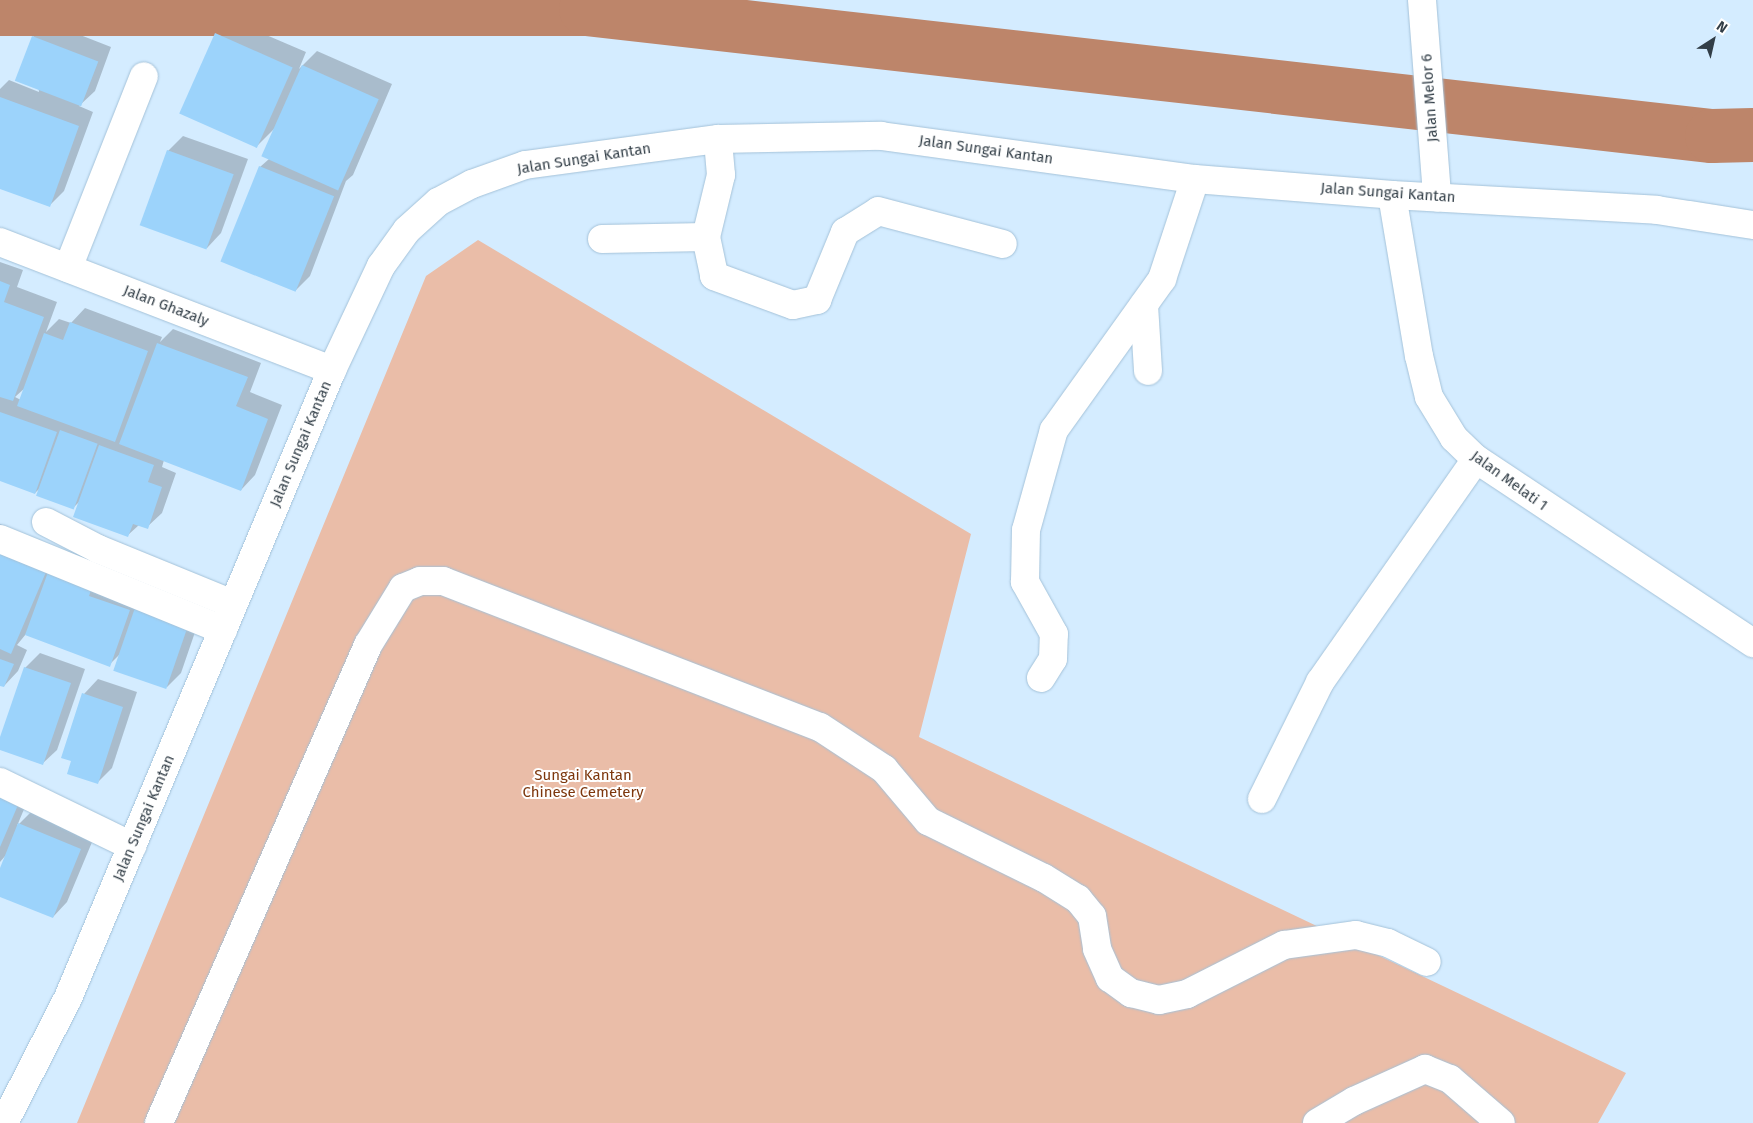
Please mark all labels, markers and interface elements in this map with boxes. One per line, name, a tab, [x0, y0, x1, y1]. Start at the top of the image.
north arrow	[1688, 15, 1738, 65]
text: N	[1713, 18, 1731, 37]
street label: Jalan Melor 6	[1418, 53, 1442, 143]
street label: Jalan Sungai Kantan	[918, 132, 1054, 168]
street label: Jalan Sungai Kantan	[516, 140, 652, 178]
street label: Jalan Sungai Kantan	[1320, 179, 1456, 207]
street label: Jalan Ghazaly	[121, 281, 211, 331]
street label: Jalan Sungai Kantan	[266, 378, 336, 510]
street label: Jalan Melati 1	[1467, 447, 1551, 515]
street label: Jalan Sungai Kantan	[109, 752, 179, 884]
park label: Sungai Kantan Chinese Cemetery	[522, 766, 644, 801]

